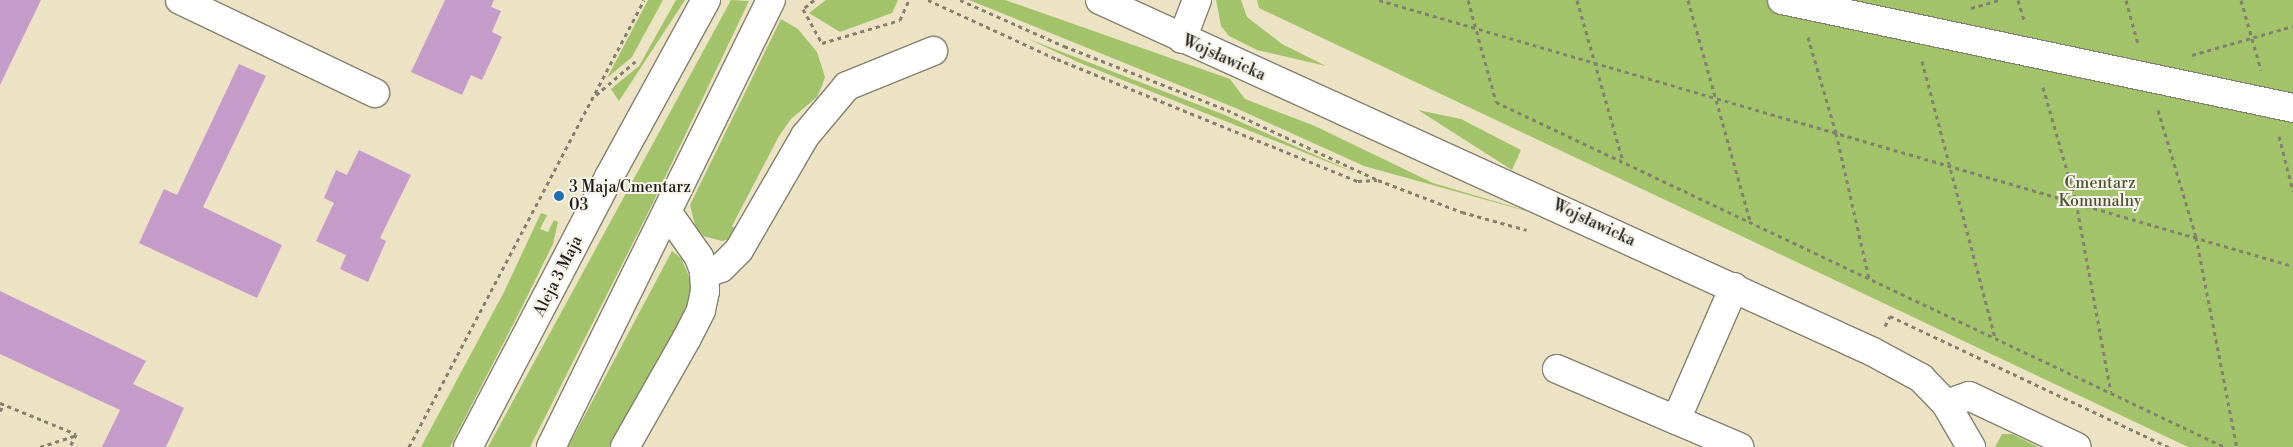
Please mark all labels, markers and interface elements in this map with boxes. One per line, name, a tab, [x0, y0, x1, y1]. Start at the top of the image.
street label: Wojsławicka	[1180, 31, 1268, 85]
park label: Cmentarz Komunalny	[2058, 173, 2142, 211]
place label: 3 Maja/Cmentarz 03	[569, 177, 691, 215]
marker: 3 Maja/Cmentarz 03	[553, 190, 565, 202]
street label: Wojsławicka	[1550, 196, 1638, 250]
street label: Aleja 3 Maja	[529, 232, 587, 320]

